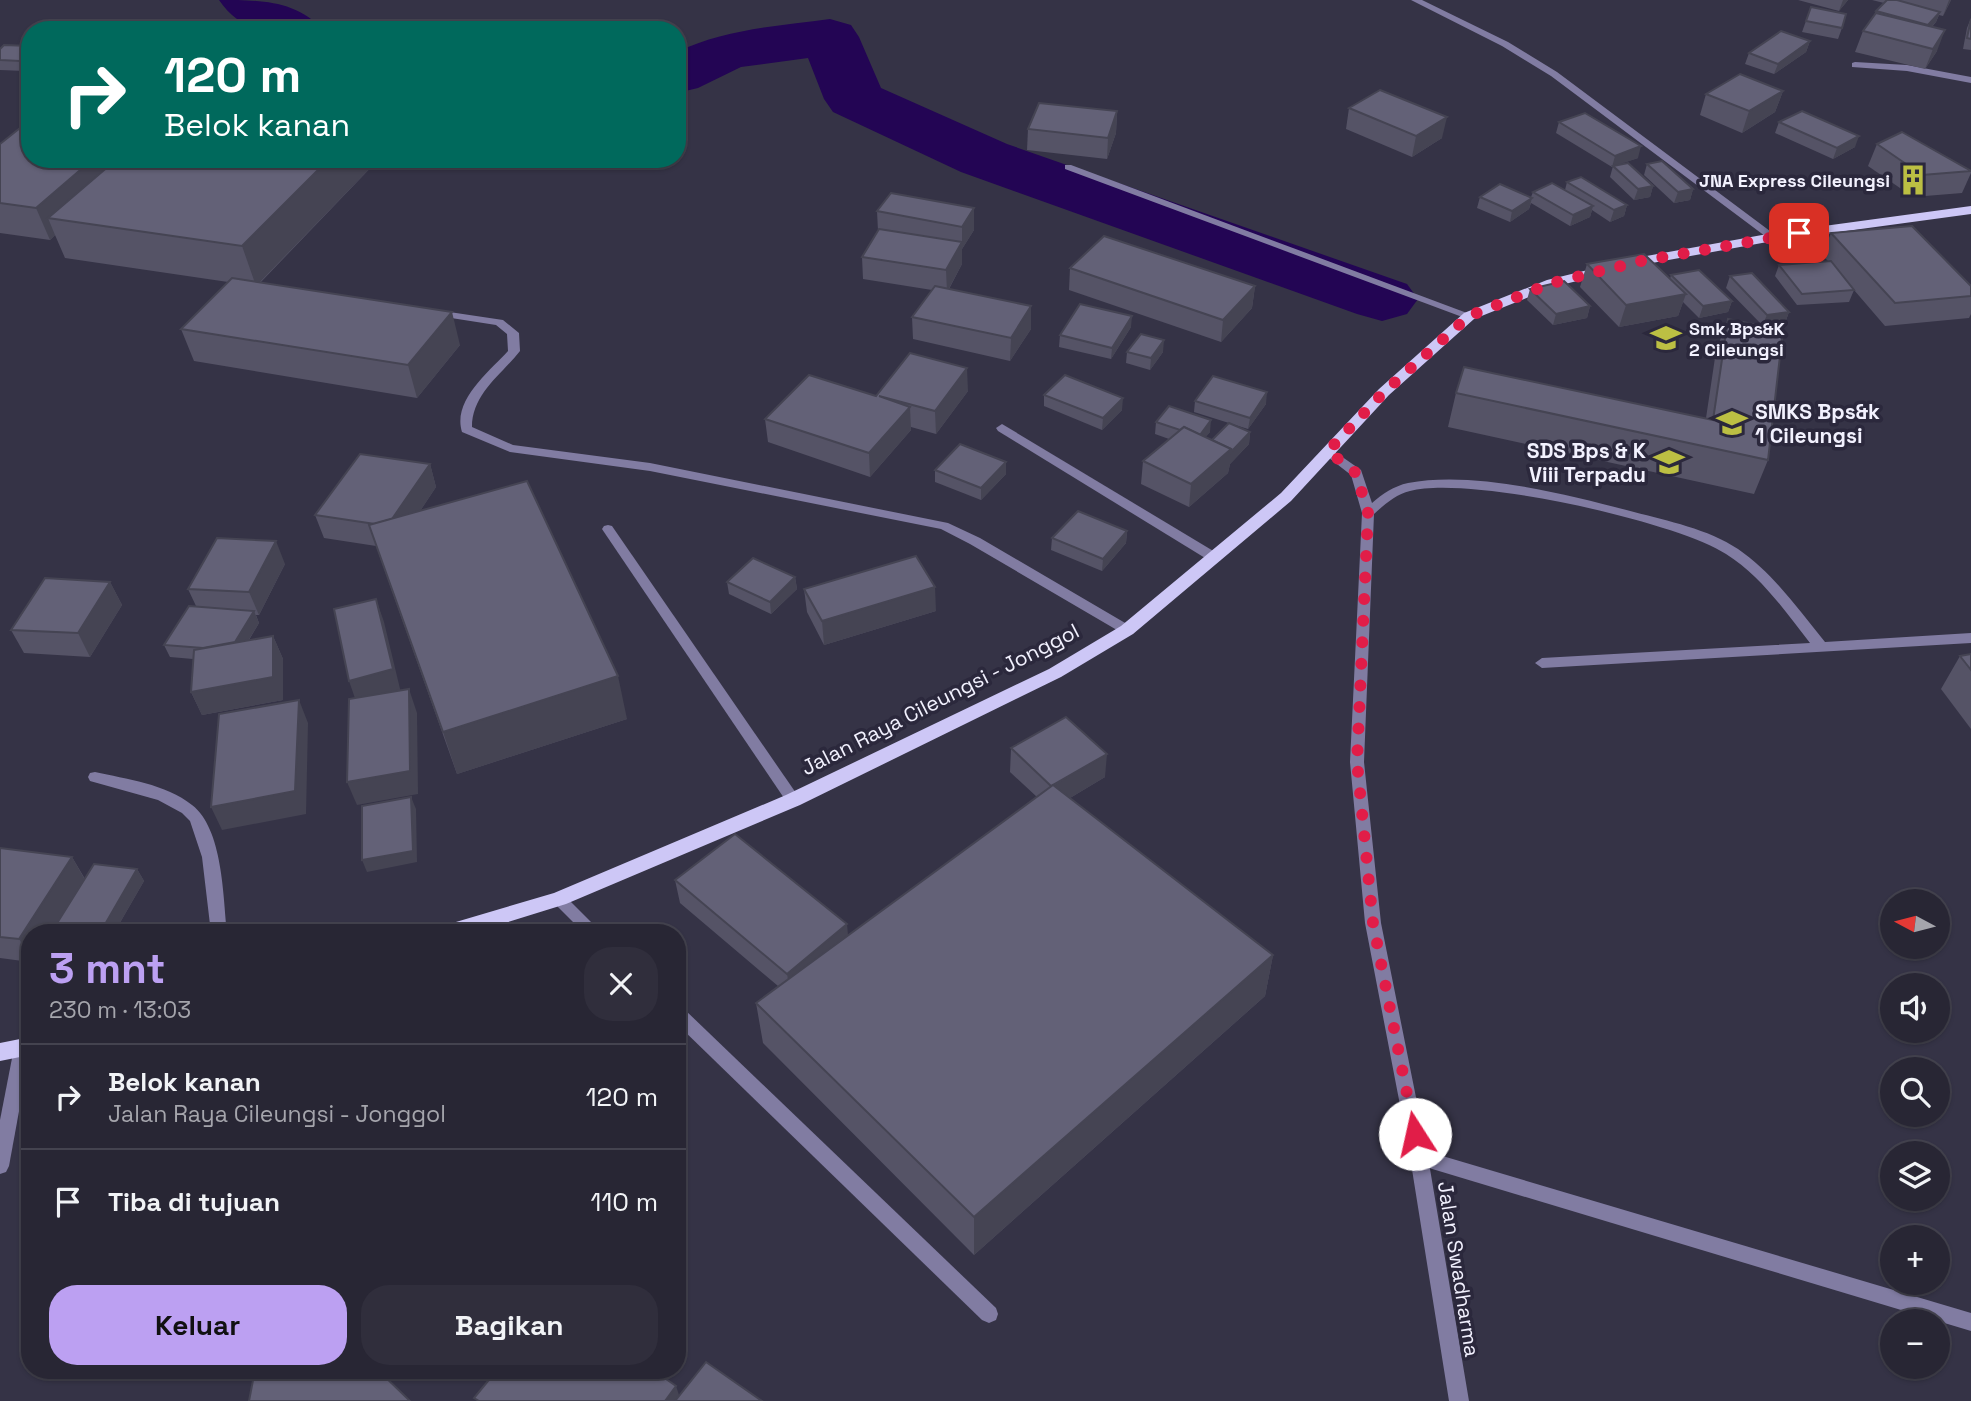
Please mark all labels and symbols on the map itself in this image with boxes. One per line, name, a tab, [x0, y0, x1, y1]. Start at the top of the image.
building icon: JNA Express Cileungsi	[1896, 163, 1930, 197]
place label: JNA Express Cileungsi	[1699, 169, 1890, 192]
pin	[1769, 203, 1829, 263]
place label: Smk Bps&K 2 Cileungsi	[1689, 317, 1786, 361]
school or university icon: Smk Bps&K 2 Cileungsi	[1649, 321, 1683, 355]
place label: SMKS Bps&k 1 Cileungsi	[1755, 398, 1880, 449]
school or university icon: SMKS Bps&k 1 Cileungsi	[1715, 406, 1749, 440]
place label: SDS Bps & K Viii Terpadu	[1527, 437, 1647, 488]
school or university icon: SDS Bps & K Viii Terpadu	[1652, 445, 1686, 479]
street label: Jalan Raya Cileungsi - Jonggol	[796, 617, 1084, 781]
north arrow	[1880, 889, 1950, 959]
position arrow	[1378, 1097, 1452, 1171]
street label: Jalan Swadharma	[1432, 1179, 1486, 1359]

